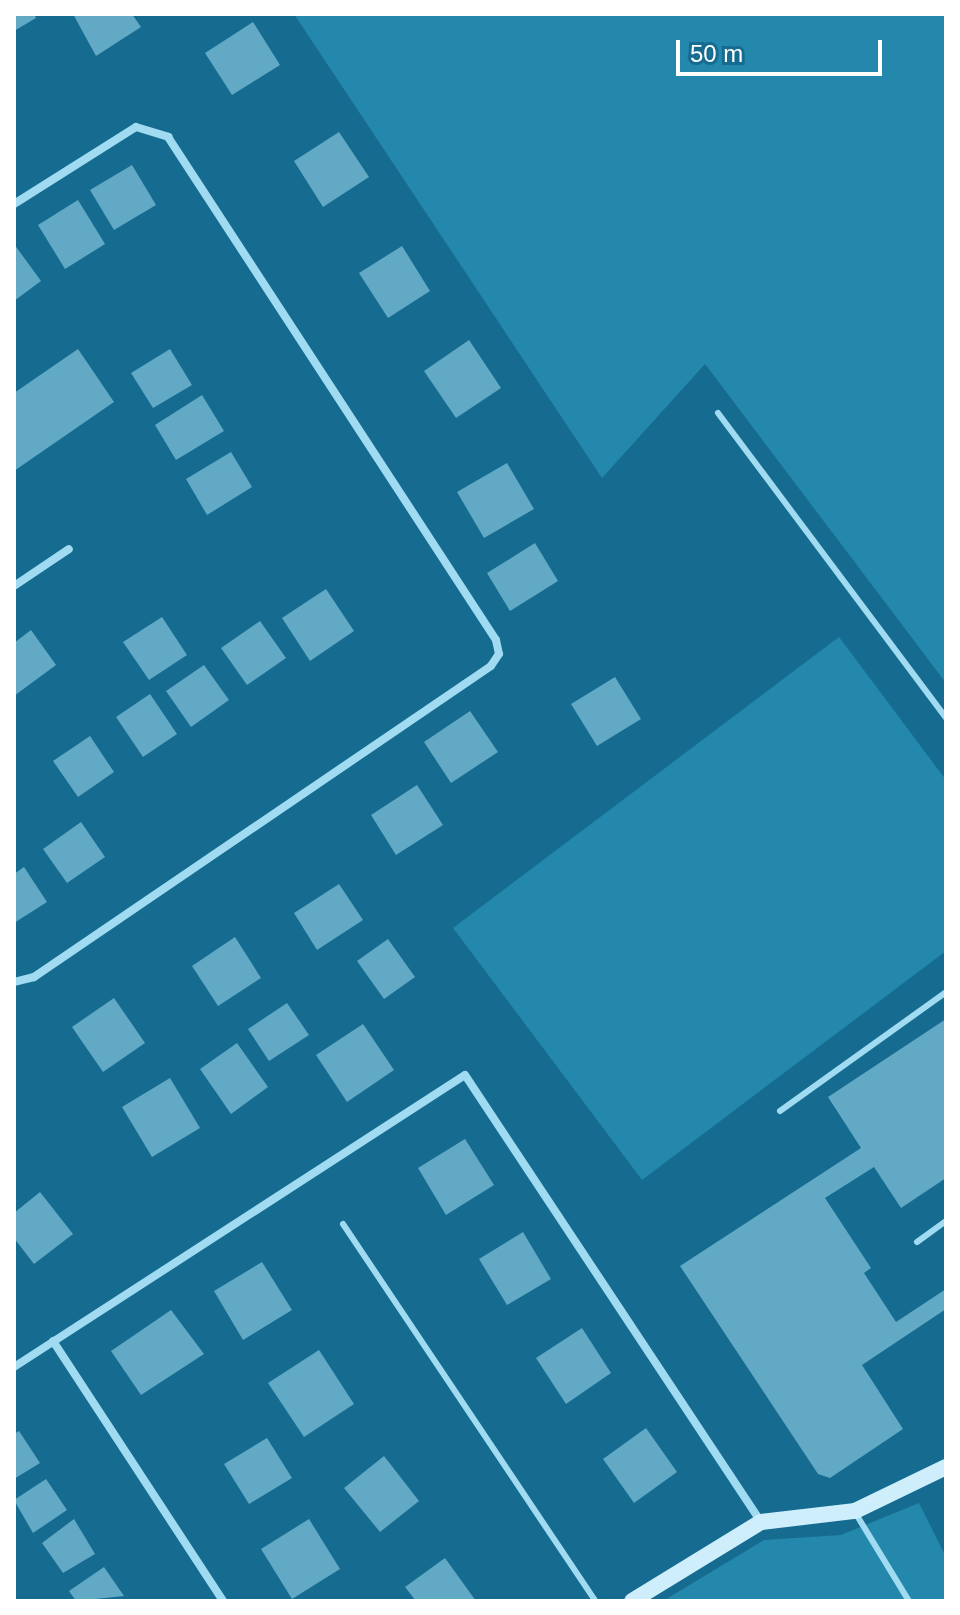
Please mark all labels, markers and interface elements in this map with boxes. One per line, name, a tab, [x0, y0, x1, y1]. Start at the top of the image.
scale bar	[680, 24, 886, 74]
text: 50 m	[690, 40, 743, 67]

